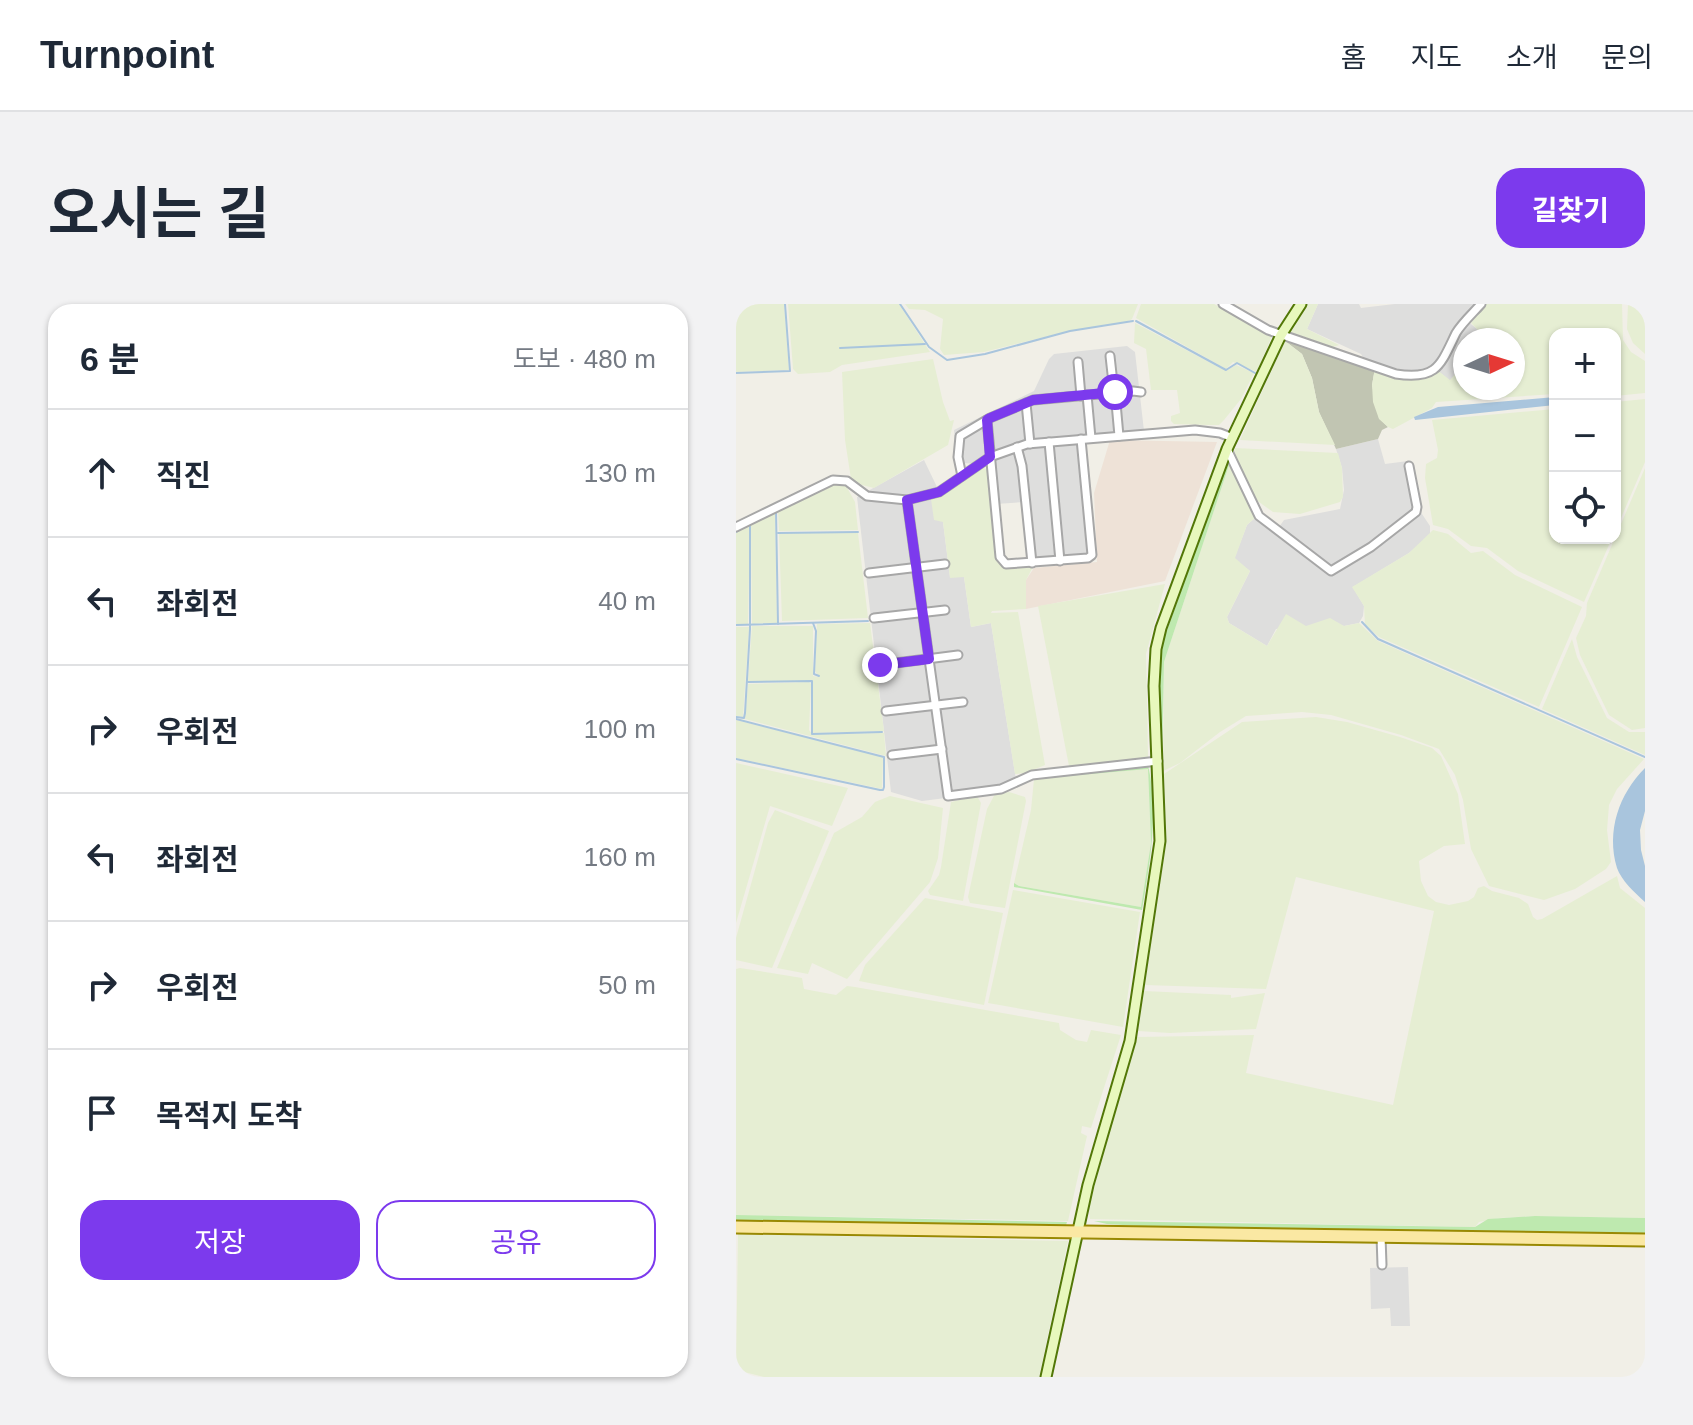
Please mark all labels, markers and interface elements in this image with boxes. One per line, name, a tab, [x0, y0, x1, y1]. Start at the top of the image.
text: Turnpoint	[40, 34, 214, 76]
text: 홈	[1341, 42, 1366, 73]
text: 지도	[1410, 42, 1462, 73]
text: 소개	[1506, 42, 1557, 73]
text: 문의	[1601, 42, 1653, 73]
button: 길찾기	[1496, 168, 1645, 248]
text: 오시는 길	[48, 182, 270, 245]
north arrow	[1453, 328, 1525, 400]
map controls	[1549, 328, 1621, 544]
button: +	[1549, 328, 1621, 400]
text: 6 분	[80, 340, 140, 378]
text: 도보 · 480 m	[513, 344, 656, 374]
route start	[1097, 374, 1133, 410]
button: −	[1549, 400, 1621, 472]
icon: ahead	[80, 451, 124, 495]
text: 130 m	[584, 458, 656, 488]
text: 직진	[156, 459, 211, 492]
button: locate	[1549, 472, 1621, 544]
icon: left	[80, 579, 124, 623]
text: 40 m	[598, 586, 656, 616]
text: 좌회전	[156, 587, 239, 620]
route end	[862, 647, 898, 683]
icon: right	[80, 707, 124, 751]
text: 100 m	[584, 714, 656, 744]
text: 우회전	[156, 715, 239, 748]
icon: left	[80, 835, 124, 879]
text: 160 m	[584, 842, 656, 872]
text: 좌회전	[156, 843, 239, 876]
icon: right	[80, 963, 124, 1007]
text: 50 m	[598, 970, 656, 1000]
text: 우회전	[156, 971, 239, 1004]
icon: arrive	[80, 1091, 124, 1135]
text: 목적지 도착	[156, 1099, 302, 1132]
button: 저장	[80, 1200, 360, 1280]
button: 공유	[376, 1200, 656, 1280]

